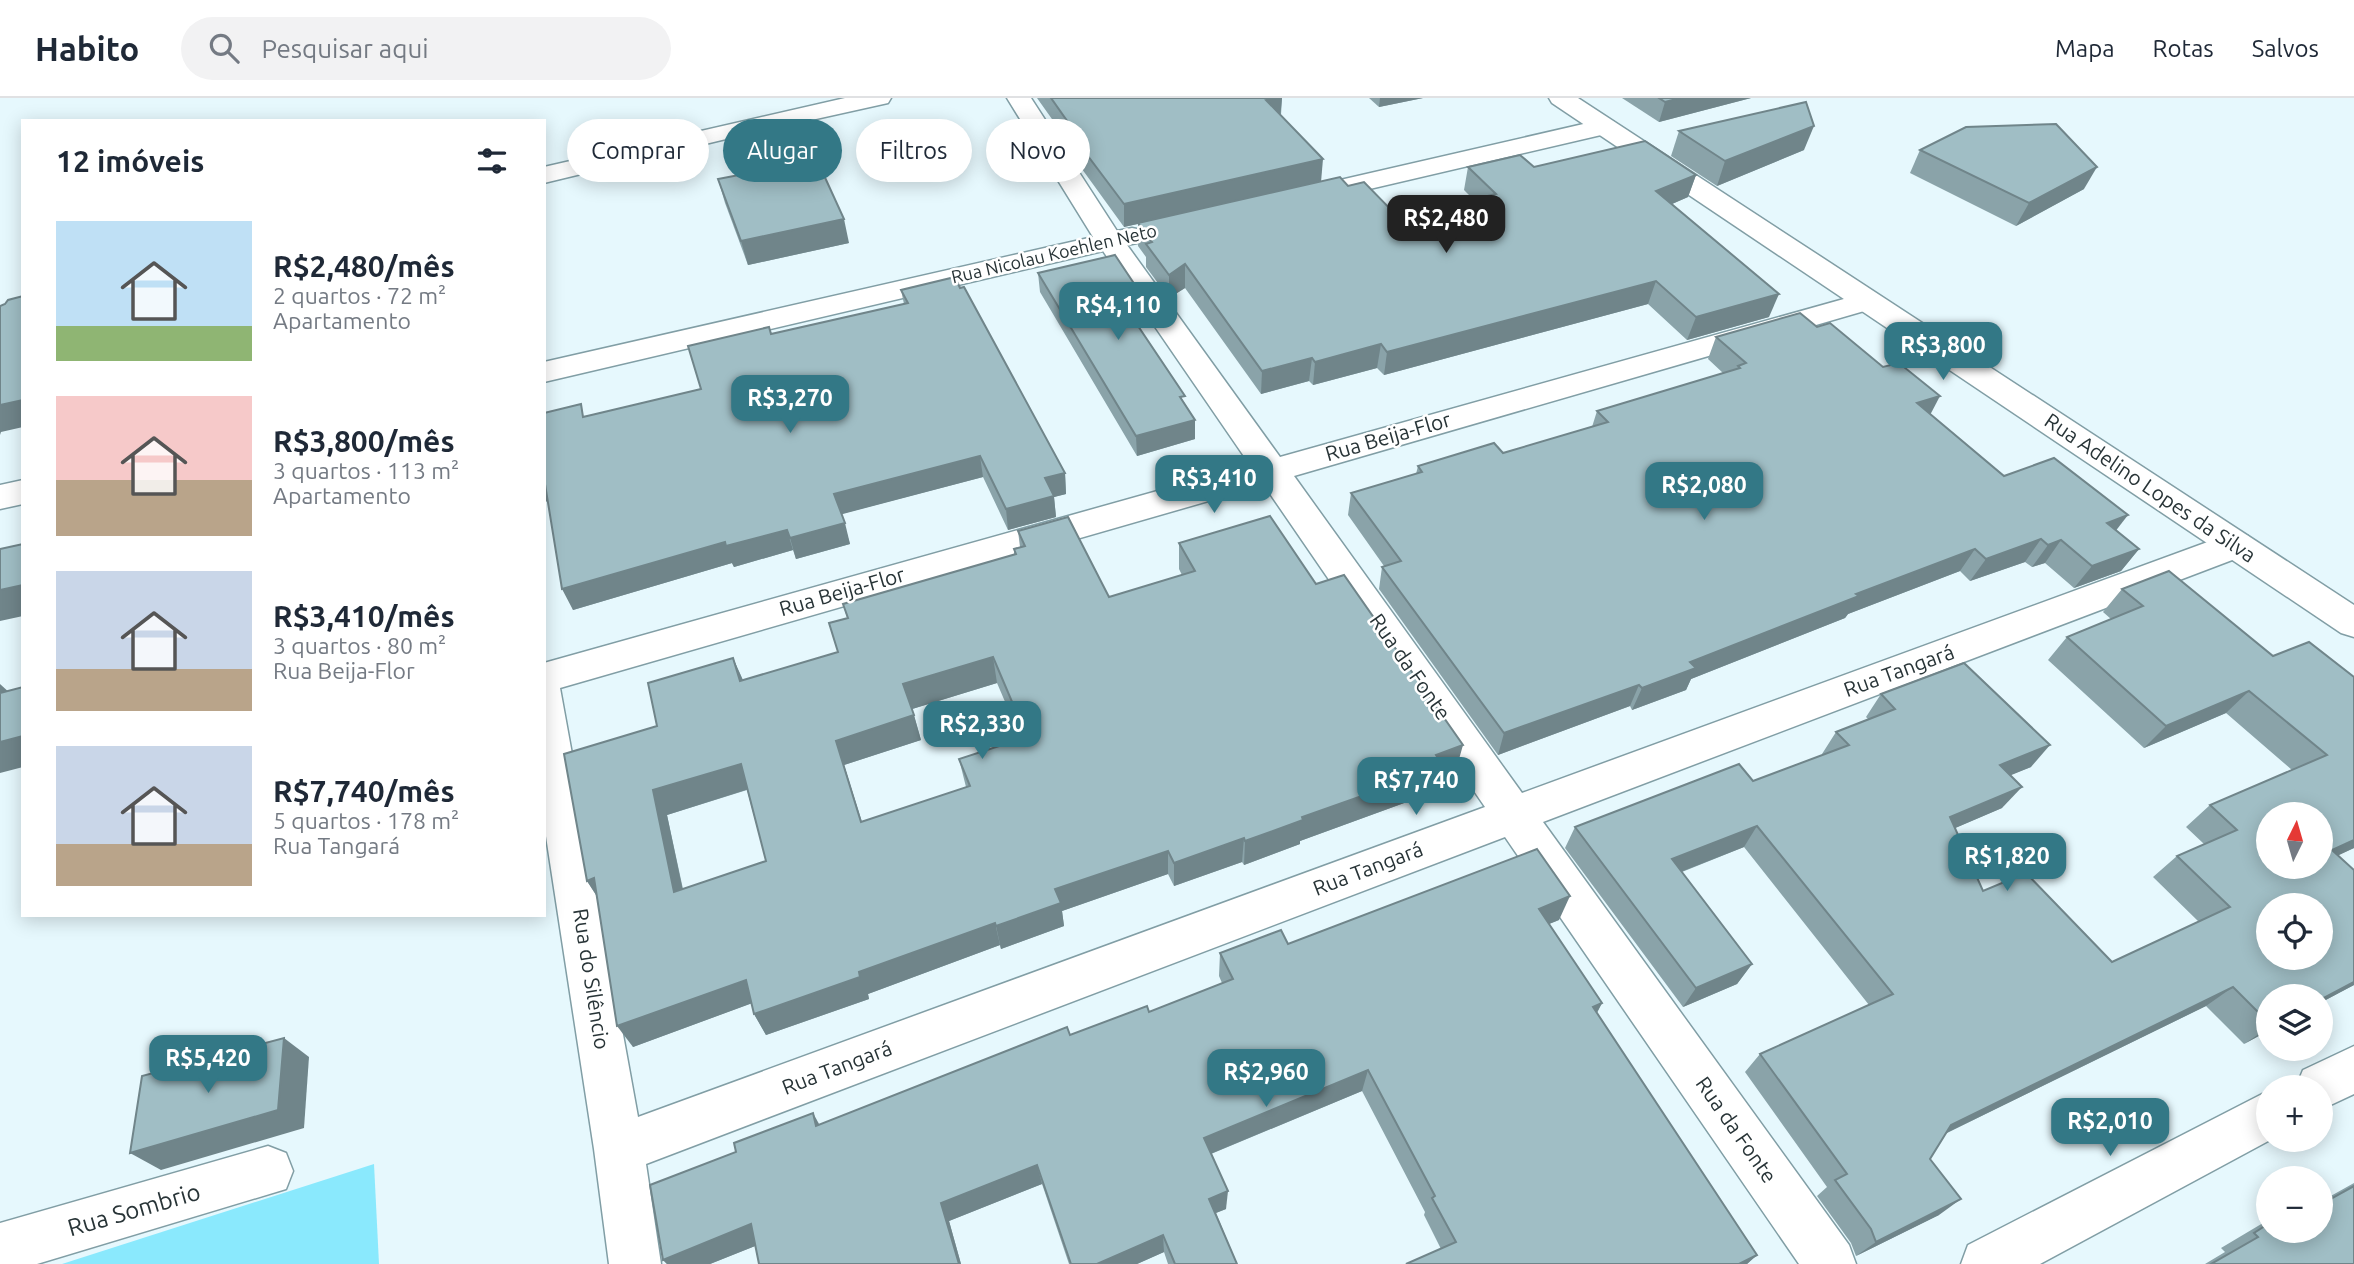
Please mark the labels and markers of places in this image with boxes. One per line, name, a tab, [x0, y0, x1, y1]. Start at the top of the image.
pin: R$2,480	[1381, 195, 1511, 255]
pin: R$4,110	[1053, 282, 1183, 342]
pin: R$3,800	[1878, 322, 2008, 382]
pin: R$3,270	[725, 376, 855, 435]
pin: R$3,410	[1149, 456, 1279, 515]
pin: R$2,080	[1639, 462, 1769, 522]
pin: R$2,330	[917, 702, 1047, 761]
pin: R$7,740	[1351, 758, 1481, 817]
pin: R$1,820	[1942, 834, 2072, 893]
pin: R$5,420	[143, 1035, 273, 1095]
pin: R$2,960	[1201, 1049, 1331, 1109]
pin: R$2,010	[2045, 1098, 2175, 1158]

